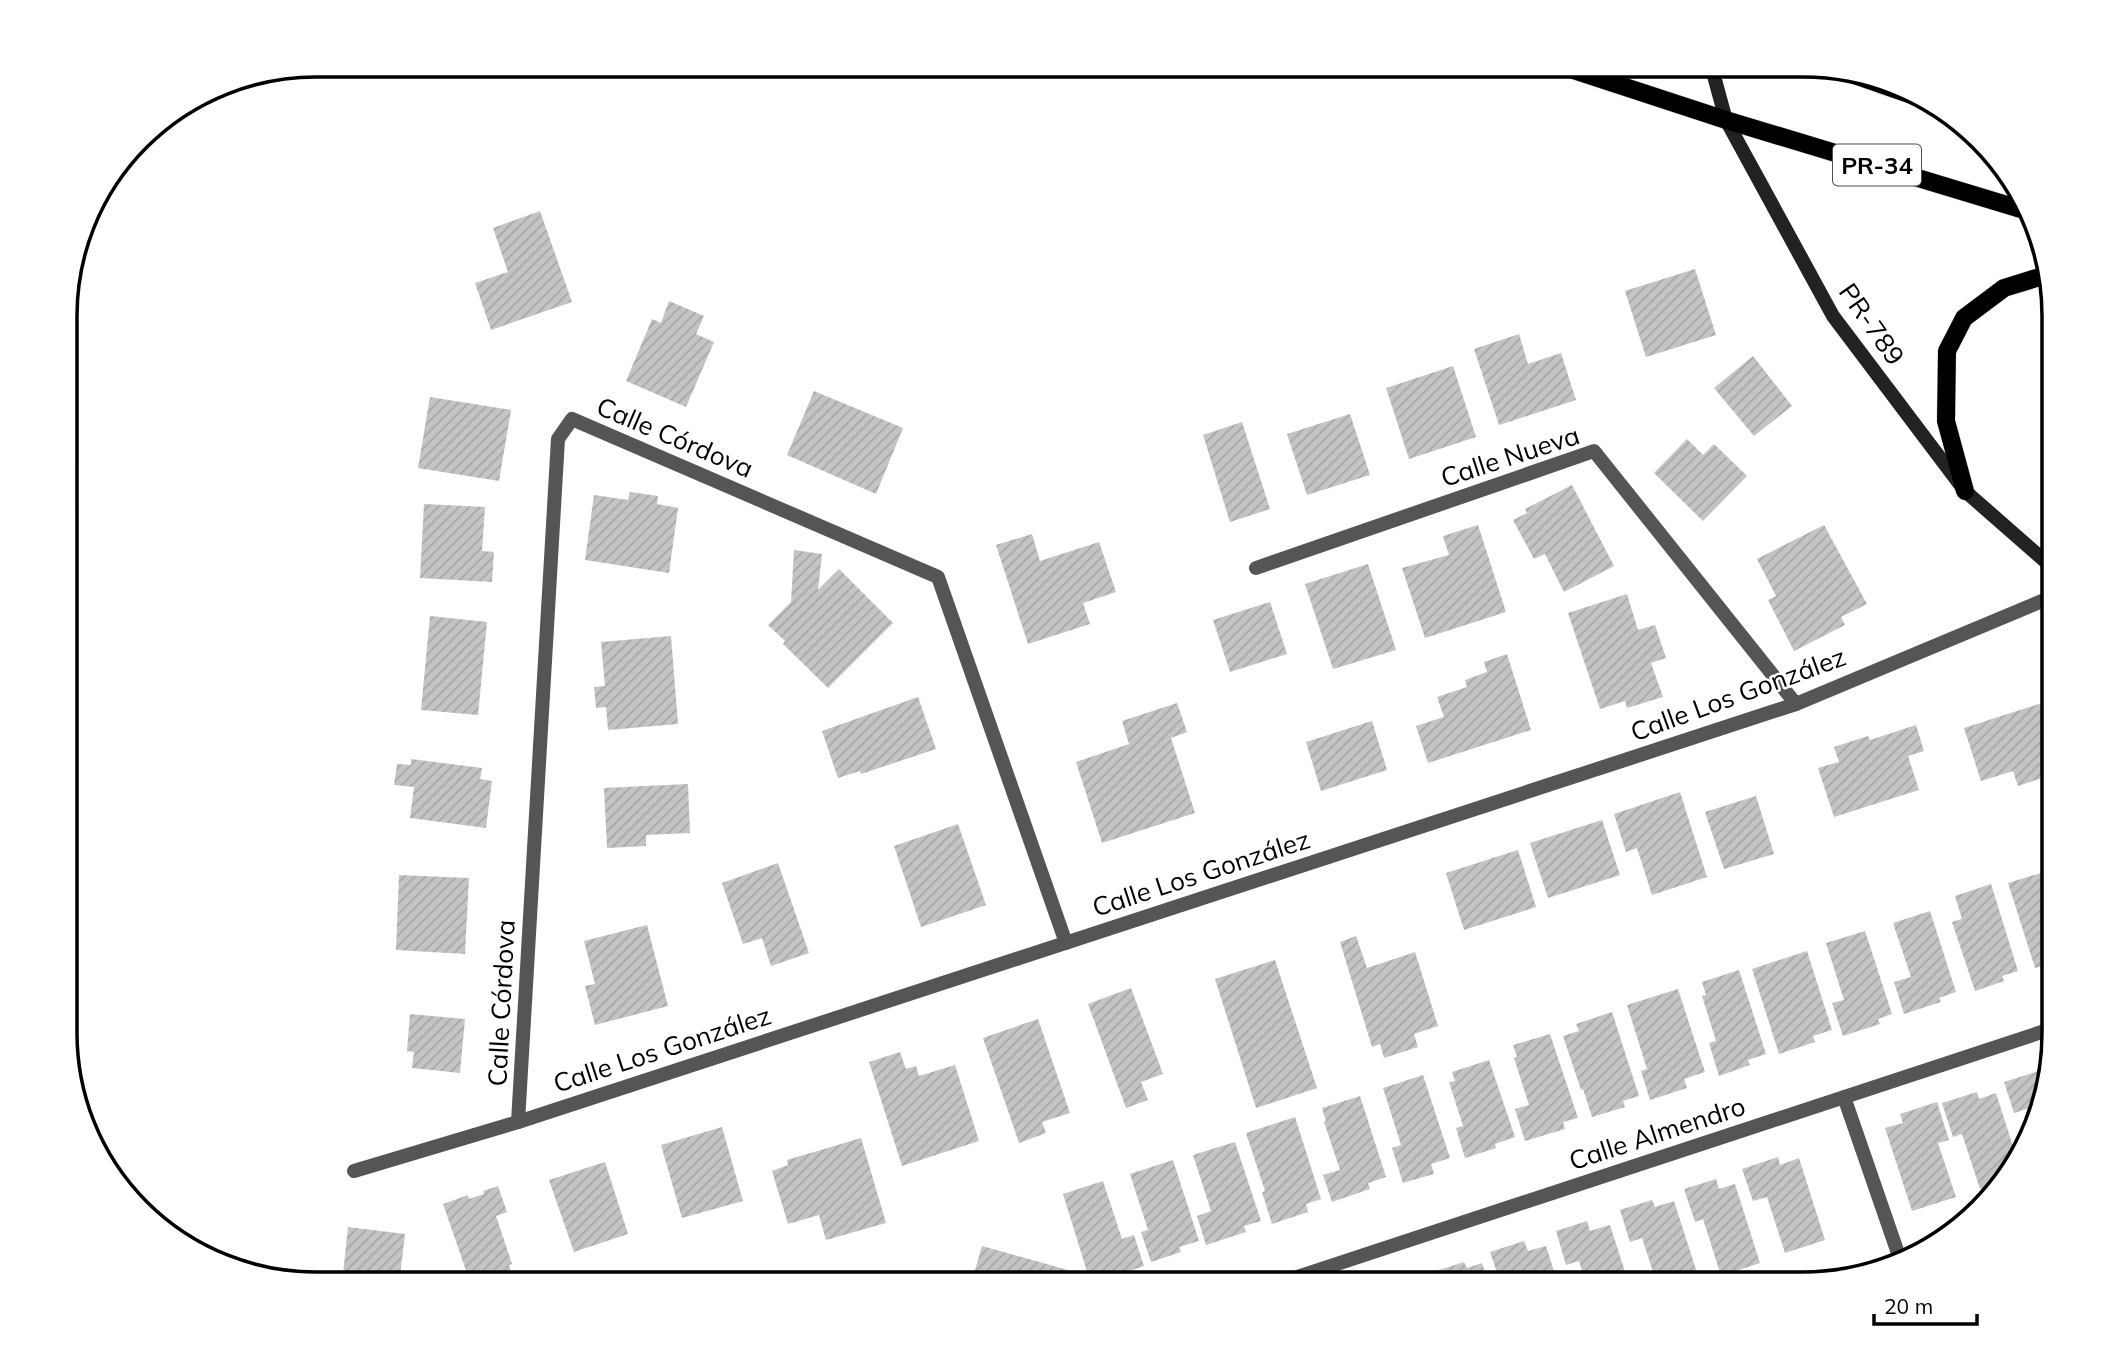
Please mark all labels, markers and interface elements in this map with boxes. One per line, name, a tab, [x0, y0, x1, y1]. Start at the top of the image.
road number: PR-34	[1833, 145, 1921, 186]
street label: PR-789	[1832, 277, 1912, 371]
street label: Calle Córdova	[592, 389, 758, 485]
street label: Calle Nueva	[1437, 418, 1583, 494]
street label: Calle Los González	[1626, 640, 1850, 748]
street label: Calle Los González	[1088, 822, 1314, 924]
street label: Calle Córdova	[480, 919, 522, 1087]
street label: Calle Los González	[549, 998, 775, 1100]
street label: Calle Almendro	[1565, 1089, 1749, 1177]
scale bar	[1874, 1282, 1977, 1326]
text: 20 m	[1884, 1293, 1933, 1319]

